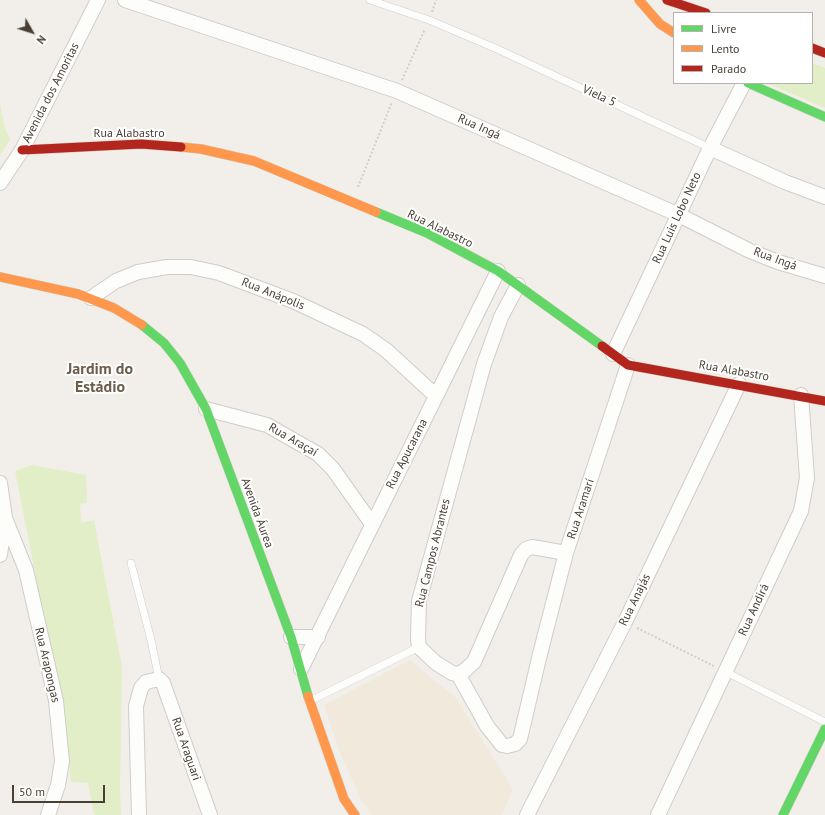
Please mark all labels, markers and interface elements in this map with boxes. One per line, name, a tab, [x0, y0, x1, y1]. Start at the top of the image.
north arrow	[12, 12, 52, 52]
legend	[673, 12, 813, 84]
text: Livre	[711, 21, 736, 36]
text: N	[34, 32, 49, 47]
street label: Avenida dos Amoritas	[20, 41, 82, 145]
text: Lento	[711, 41, 740, 56]
text: Parado	[711, 61, 746, 76]
street label: Viela 5	[580, 82, 618, 110]
street label: Rua Ingá	[455, 111, 503, 143]
street label: Rua Alabastro	[93, 127, 165, 141]
street label: Rua Luis Lobo Neto	[650, 170, 704, 266]
street label: Rua Alabastro	[405, 207, 475, 251]
street label: Rua Ingá	[751, 245, 799, 273]
street label: Rua Anápolis	[239, 275, 307, 313]
street label: Rua Alabastro	[698, 358, 770, 384]
district label: Jardim do Estádio	[67, 359, 133, 397]
street label: Rua Apucarana	[383, 417, 431, 491]
street label: Rua Araçaí	[266, 420, 320, 460]
street label: Avenida Áurea	[238, 476, 276, 550]
street label: Rua Aramarí	[564, 477, 598, 541]
street label: Rua Campos Abrantes	[413, 497, 453, 609]
street label: Rua Anajás	[616, 572, 654, 628]
street label: Rua Andirá	[736, 582, 772, 638]
street label: Rua Arapongas	[31, 626, 63, 704]
street label: Rua Araguari	[168, 716, 204, 782]
scale bar	[14, 777, 107, 803]
text: 50 m	[19, 784, 45, 799]

